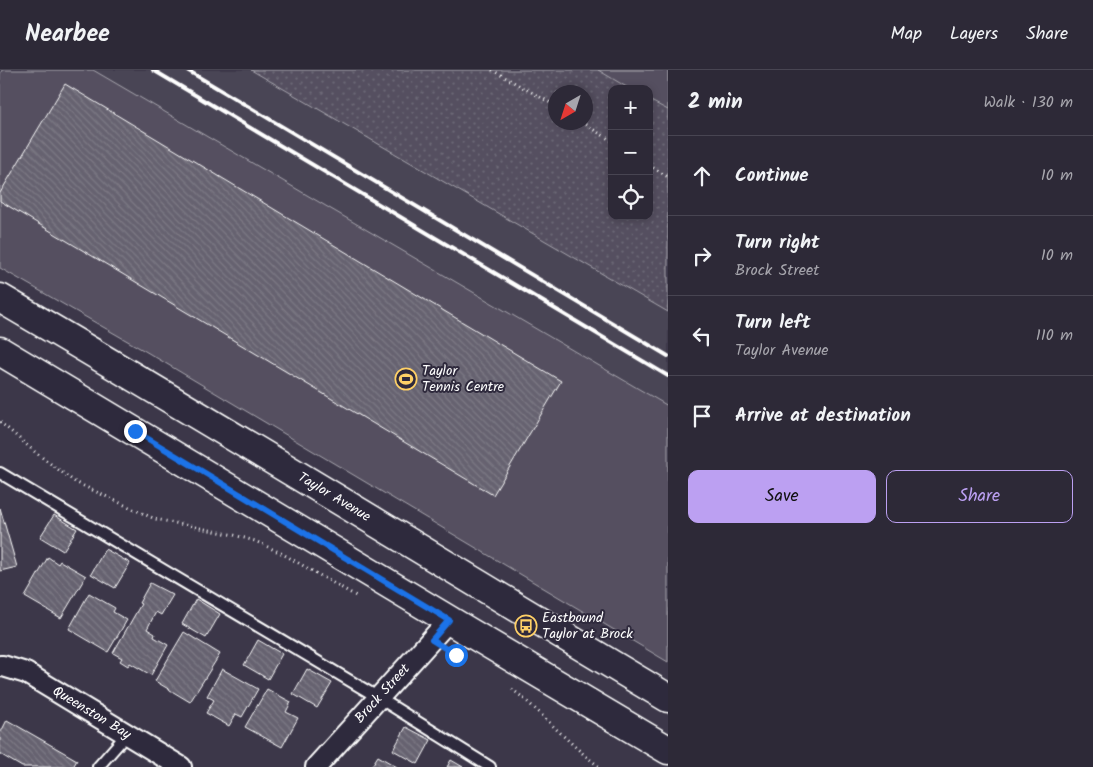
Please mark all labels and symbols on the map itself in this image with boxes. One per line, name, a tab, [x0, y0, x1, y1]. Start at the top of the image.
north arrow	[548, 85, 593, 130]
place label: Taylor Tennis Centre	[422, 360, 505, 398]
sports icon: Taylor Tennis Centre	[394, 367, 418, 391]
route end	[124, 420, 147, 443]
street label: Taylor Avenue	[293, 467, 376, 528]
place label: Eastbound Taylor at Brock	[542, 607, 633, 645]
bus stop icon: Eastbound Taylor at Brock	[514, 614, 538, 638]
route start	[445, 644, 468, 667]
street label: Brock Street	[349, 658, 416, 728]
street label: Queenston Bay	[48, 680, 136, 746]

